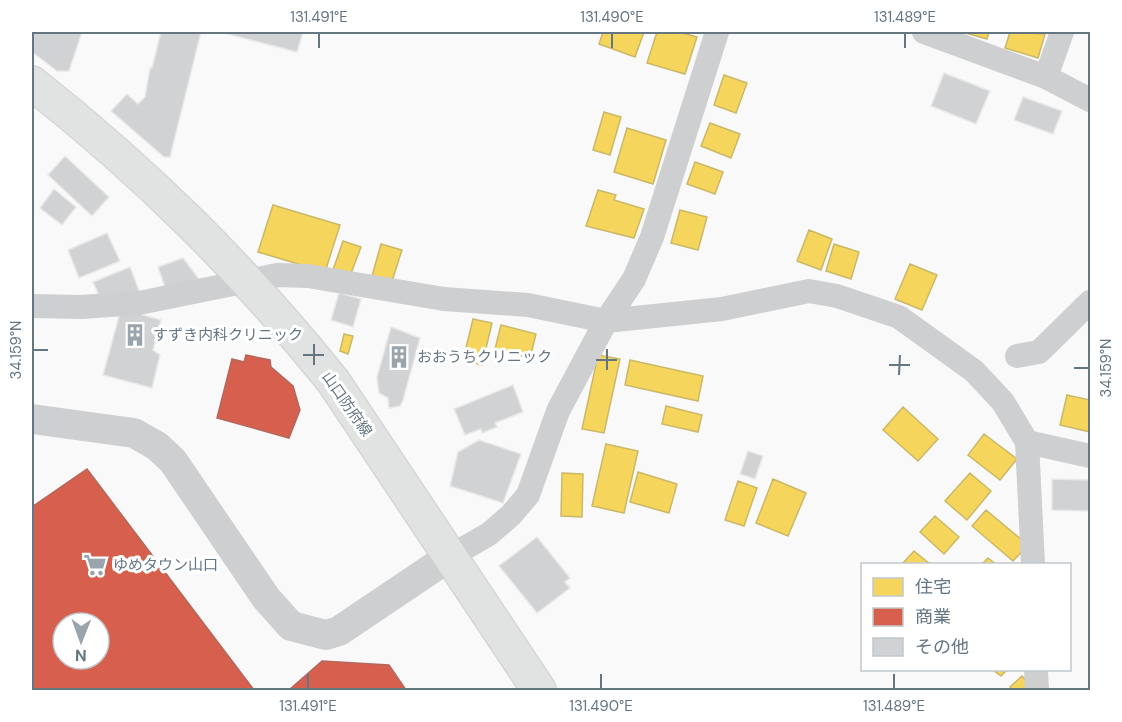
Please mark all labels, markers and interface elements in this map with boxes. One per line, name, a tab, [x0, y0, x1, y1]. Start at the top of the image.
text: 131.491°E	[290, 7, 348, 27]
text: 131.490°E	[580, 7, 644, 27]
text: 131.489°E	[874, 7, 936, 27]
text: 34.159°N	[6, 321, 26, 379]
building icon: すずき内科クリニック	[122, 322, 148, 348]
place label: すずき内科クリニック	[153, 325, 303, 345]
text: 34.159°N	[1096, 339, 1116, 397]
building icon: おおうちクリニック	[386, 344, 412, 370]
place label: おおうちクリニック	[417, 347, 552, 367]
street label: 山口防府線	[317, 368, 377, 440]
supermarket icon: ゆめタウン山口	[82, 552, 108, 578]
place label: ゆめタウン山口	[113, 555, 218, 575]
legend	[861, 563, 1071, 671]
text: 住宅	[915, 575, 951, 599]
text: 商業	[915, 605, 951, 629]
north arrow	[51, 611, 111, 671]
text: その他	[915, 635, 969, 659]
text: N	[75, 645, 87, 666]
text: 131.491°E	[279, 696, 337, 716]
text: 131.490°E	[569, 696, 633, 716]
text: 131.489°E	[863, 696, 925, 716]

